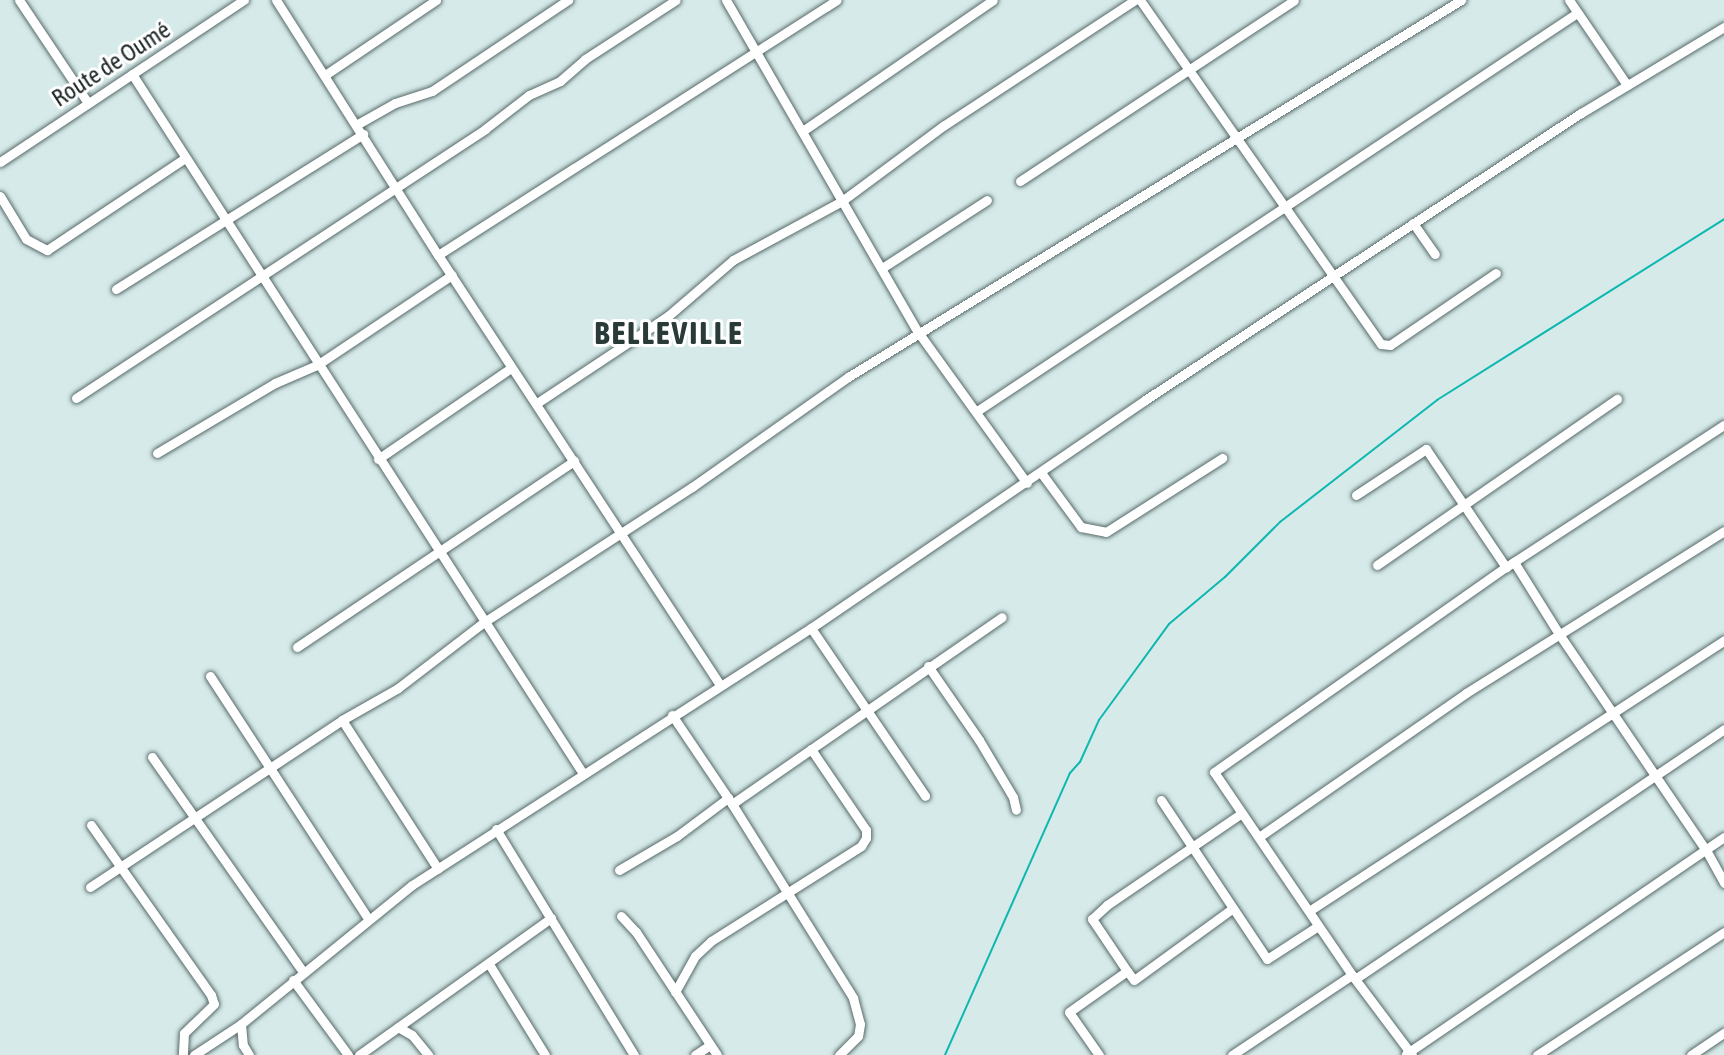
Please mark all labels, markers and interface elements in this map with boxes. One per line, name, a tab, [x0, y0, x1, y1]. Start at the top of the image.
street label: Route de Oumé	[47, 15, 175, 113]
district label: BELLEVILLE	[594, 314, 744, 352]

